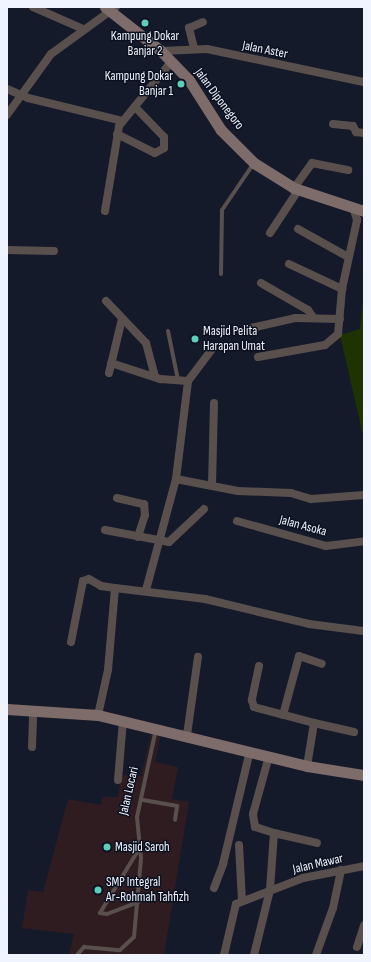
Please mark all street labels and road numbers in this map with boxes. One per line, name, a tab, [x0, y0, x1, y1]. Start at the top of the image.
street label: Jalan Aster	[241, 38, 289, 62]
street label: Jalan Diponegoro	[191, 65, 247, 133]
street label: Jalan Asoka	[278, 512, 328, 540]
street label: Jalan Locari	[116, 765, 142, 817]
street label: Jalan Mawar	[291, 851, 345, 877]

